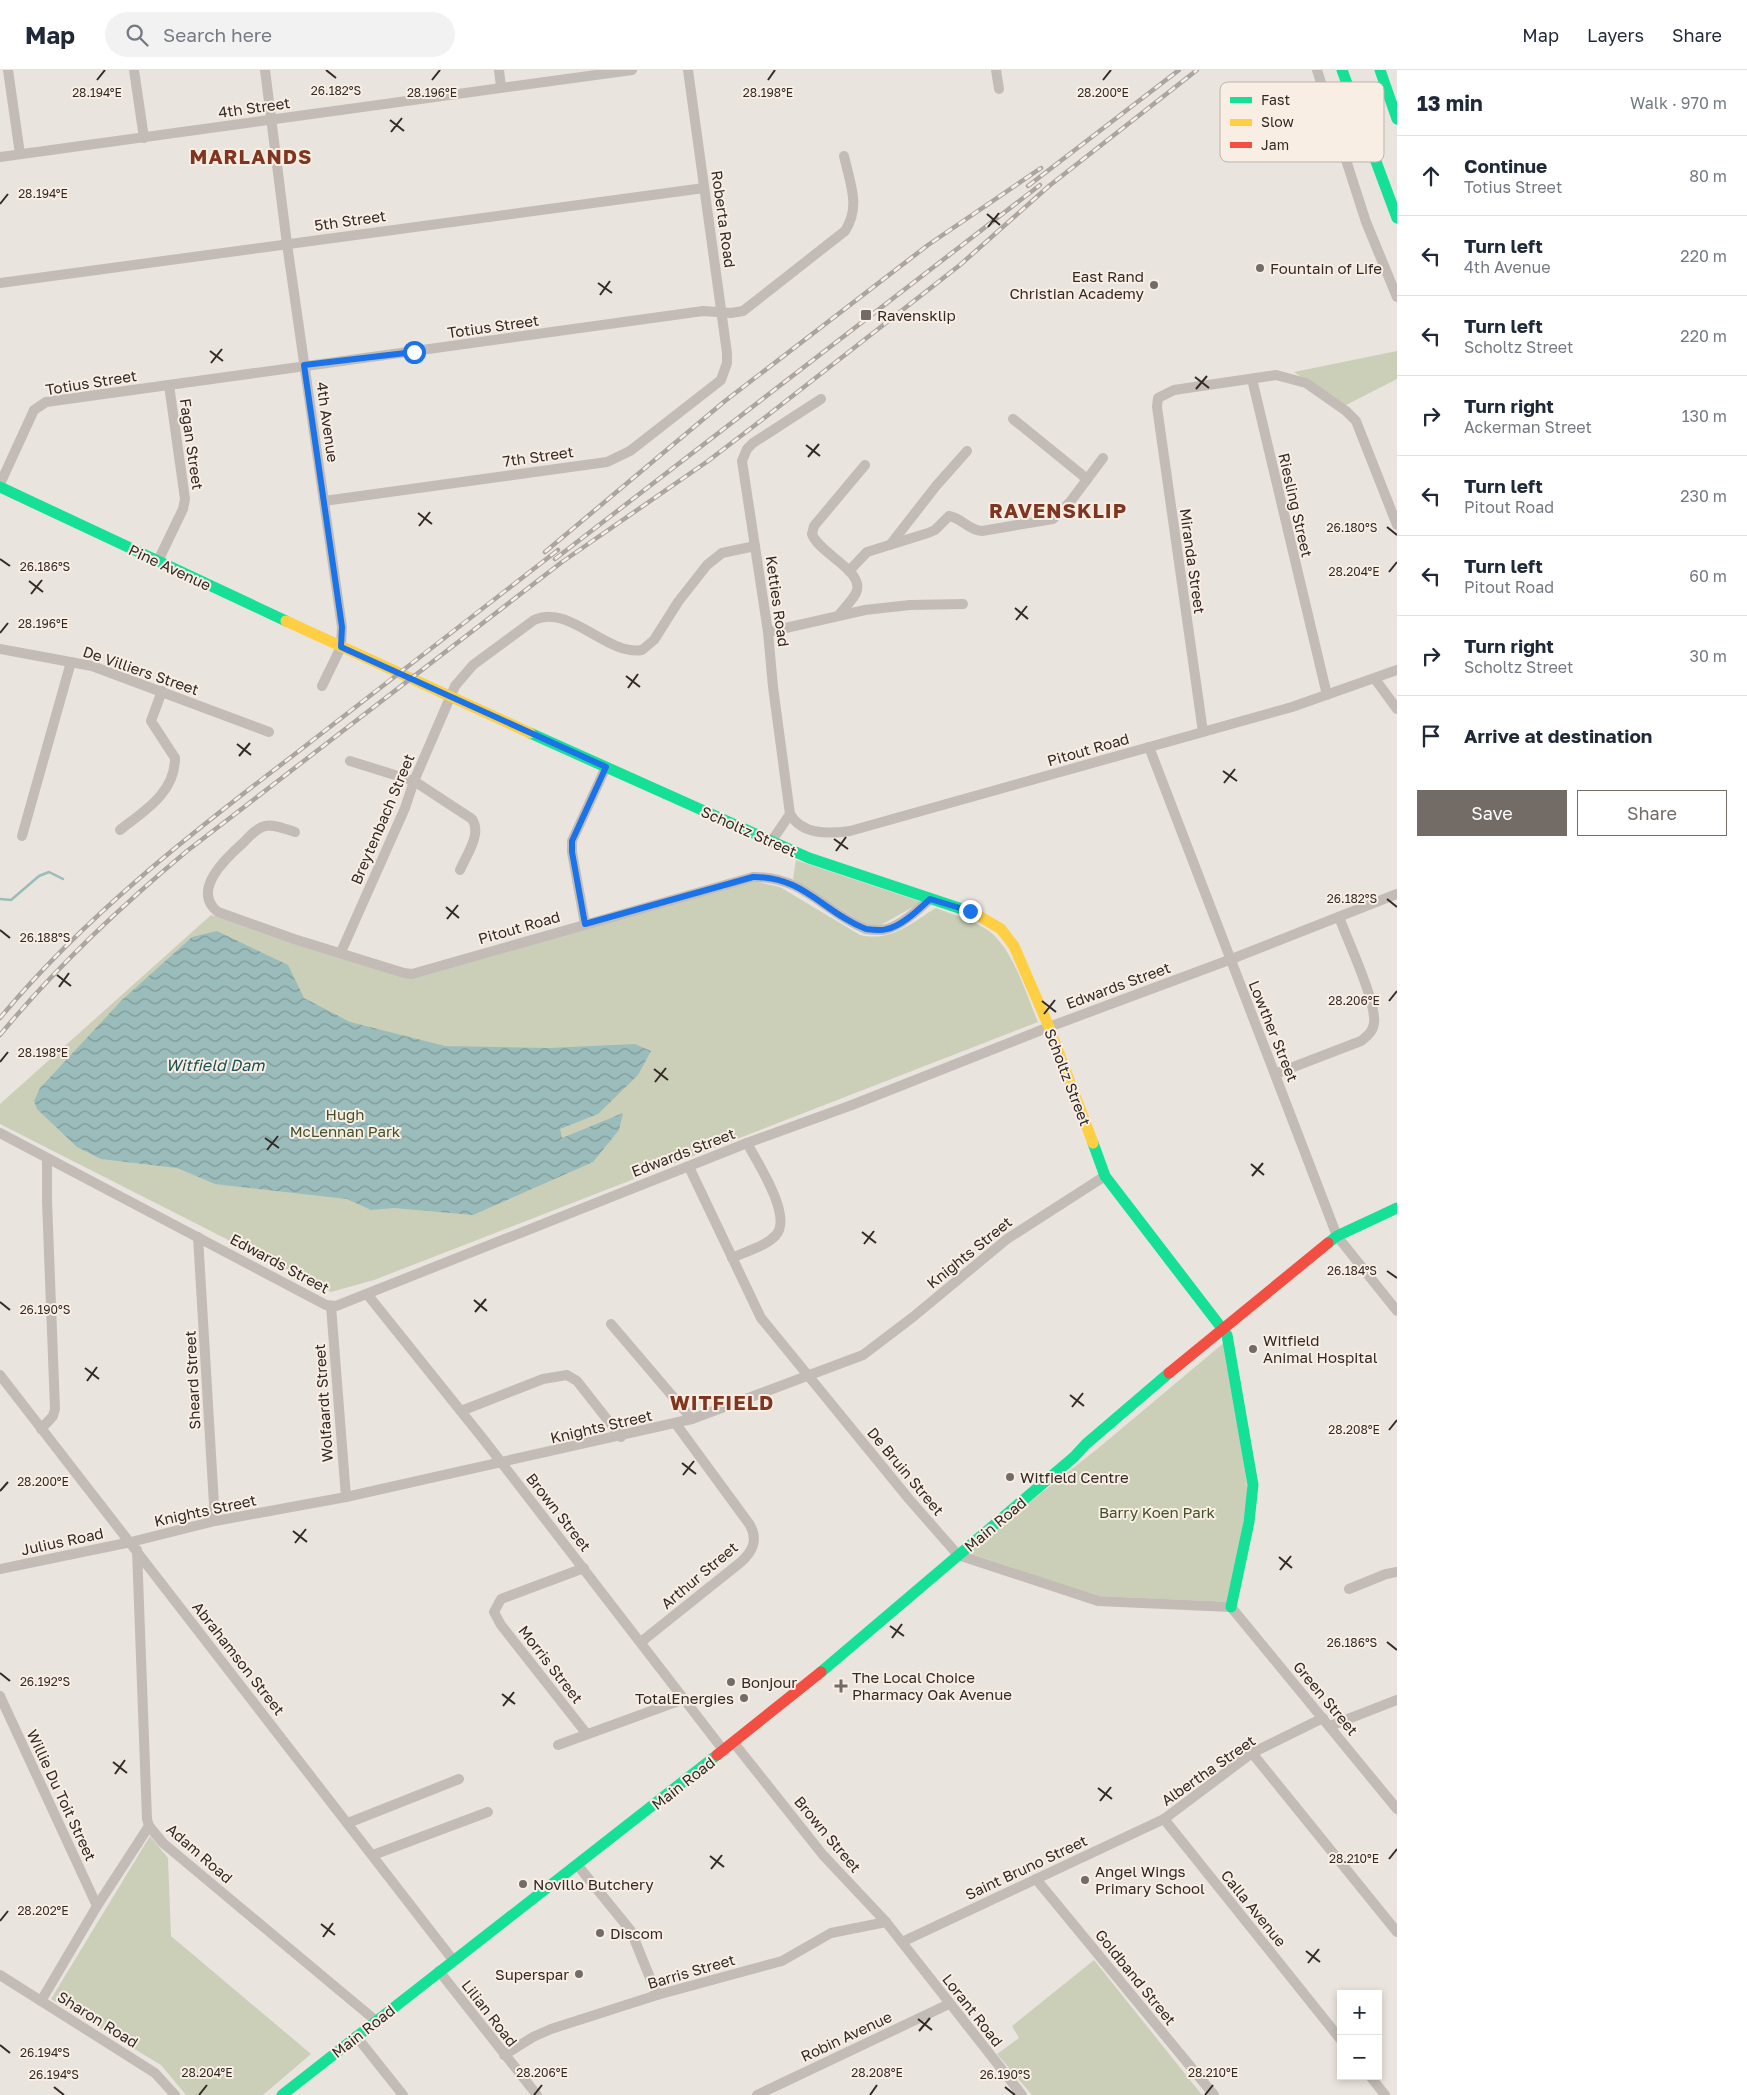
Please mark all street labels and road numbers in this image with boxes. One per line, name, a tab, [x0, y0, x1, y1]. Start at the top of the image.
street label: 4th Street	[217, 93, 291, 121]
street label: Roberta Road	[708, 169, 740, 269]
street label: 5th Street	[313, 206, 387, 234]
street label: Totius Street	[446, 311, 540, 341]
street label: Totius Street	[44, 366, 138, 398]
street label: 4th Avenue	[313, 381, 343, 464]
street label: Fagan Street	[177, 397, 207, 491]
street label: 7th Street	[501, 442, 575, 470]
street label: Riesling Street	[1275, 451, 1317, 559]
street label: Miranda Street	[1177, 507, 1209, 615]
street label: Pine Avenue	[126, 540, 214, 594]
street label: Ketties Road	[763, 554, 793, 648]
street label: De Villiers Street	[81, 642, 201, 698]
street label: Pitout Road	[1045, 729, 1131, 769]
street label: Breytenbach Street	[346, 751, 418, 887]
street label: Scholtz Street	[698, 802, 800, 860]
street label: Pitout Road	[476, 907, 562, 947]
street label: Edwards Street	[1063, 958, 1173, 1012]
street label: Lowther Street	[1245, 978, 1303, 1084]
street label: Scholtz Street	[1041, 1026, 1095, 1128]
street label: Edwards Street	[629, 1124, 737, 1180]
street label: Knights Street	[923, 1212, 1015, 1292]
street label: Edwards Street	[227, 1229, 333, 1297]
street label: Sheard Street	[180, 1330, 204, 1430]
street label: Wolfaardt Street	[310, 1343, 336, 1463]
street label: Knights Street	[548, 1406, 654, 1446]
street label: De Bruin Street	[864, 1423, 948, 1519]
street label: Brown Street	[523, 1469, 595, 1555]
street label: Knights Street	[152, 1490, 258, 1530]
street label: Main Road	[960, 1493, 1030, 1555]
street label: Julius Road	[19, 1523, 105, 1559]
street label: Arthur Street	[657, 1538, 741, 1612]
street label: Abrahamson Street	[189, 1598, 289, 1718]
street label: Morris Street	[515, 1622, 587, 1706]
street label: Green Street	[1290, 1657, 1362, 1739]
street label: Willie Du Toit Street	[24, 1726, 100, 1864]
street label: Albertha Street	[1158, 1731, 1258, 1809]
street label: Main Road	[648, 1753, 718, 1813]
street label: Brown Street	[791, 1792, 865, 1876]
street label: Adam Road	[163, 1820, 237, 1886]
street label: Saint Bruno Street	[962, 1831, 1090, 1903]
street label: Calla Avenue	[1218, 1866, 1291, 1950]
street label: Goldband Street	[1092, 1926, 1180, 2028]
street label: Barris Street	[645, 1950, 737, 1992]
street label: Lorant Road	[939, 1970, 1007, 2050]
street label: Lilian Road	[458, 1976, 522, 2050]
street label: Sharon Road	[54, 1987, 142, 2051]
street label: Main Road	[328, 2001, 398, 2061]
street label: Robin Avenue	[798, 2007, 895, 2065]

